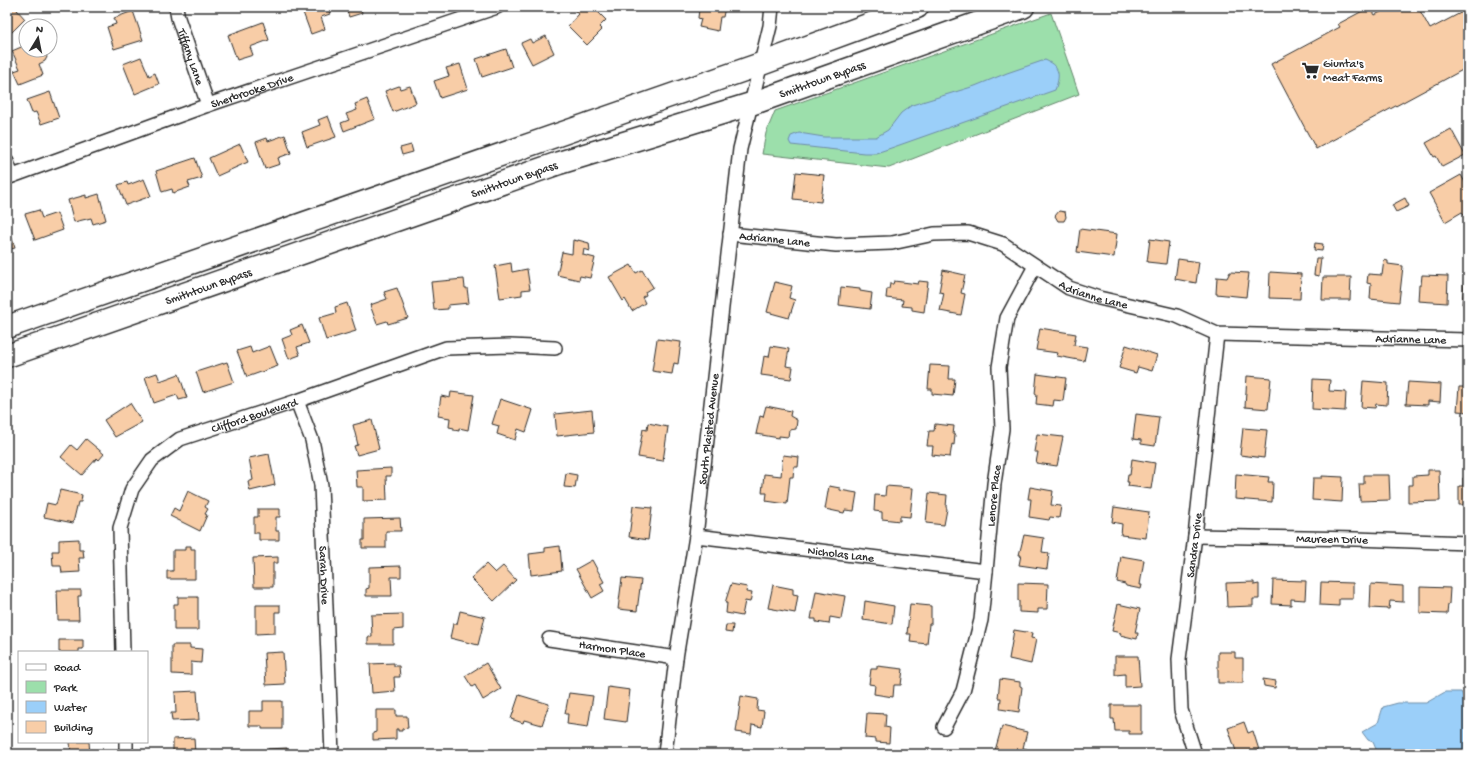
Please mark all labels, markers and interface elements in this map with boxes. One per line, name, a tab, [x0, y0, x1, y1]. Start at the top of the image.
north arrow	[18, 18, 58, 58]
text: N	[35, 24, 44, 37]
street label: Tiffany Lane	[173, 26, 206, 88]
place label: Giunta's Meat Farms	[1323, 58, 1382, 86]
street label: Smithtown Bypass	[778, 59, 868, 102]
supermarket icon: Giunta's Meat Farms	[1300, 60, 1320, 80]
street label: Sherbrooke Drive	[209, 71, 296, 113]
street label: Smithtown Bypass	[470, 159, 560, 202]
street label: Adrianne Lane	[738, 230, 811, 251]
street label: Smithtown Bypass	[164, 266, 254, 309]
street label: Adrianne Lane	[1056, 278, 1129, 314]
street label: Adrianne Lane	[1375, 333, 1447, 348]
street label: South Plaisted Avenue	[697, 372, 724, 485]
street label: Clifford Boulevard	[210, 396, 300, 437]
street label: Lenore Place	[985, 463, 1006, 527]
street label: Sandra Drive	[1185, 512, 1207, 579]
street label: Maureen Drive	[1296, 533, 1369, 548]
street label: Nicholas Lane	[807, 545, 875, 567]
street label: Sarah Drive	[314, 546, 331, 606]
street label: Harmon Place	[578, 639, 647, 662]
legend	[18, 651, 148, 743]
text: Road	[54, 662, 81, 676]
text: Park	[53, 682, 79, 696]
text: Water	[54, 702, 88, 716]
text: Building	[53, 722, 93, 736]

